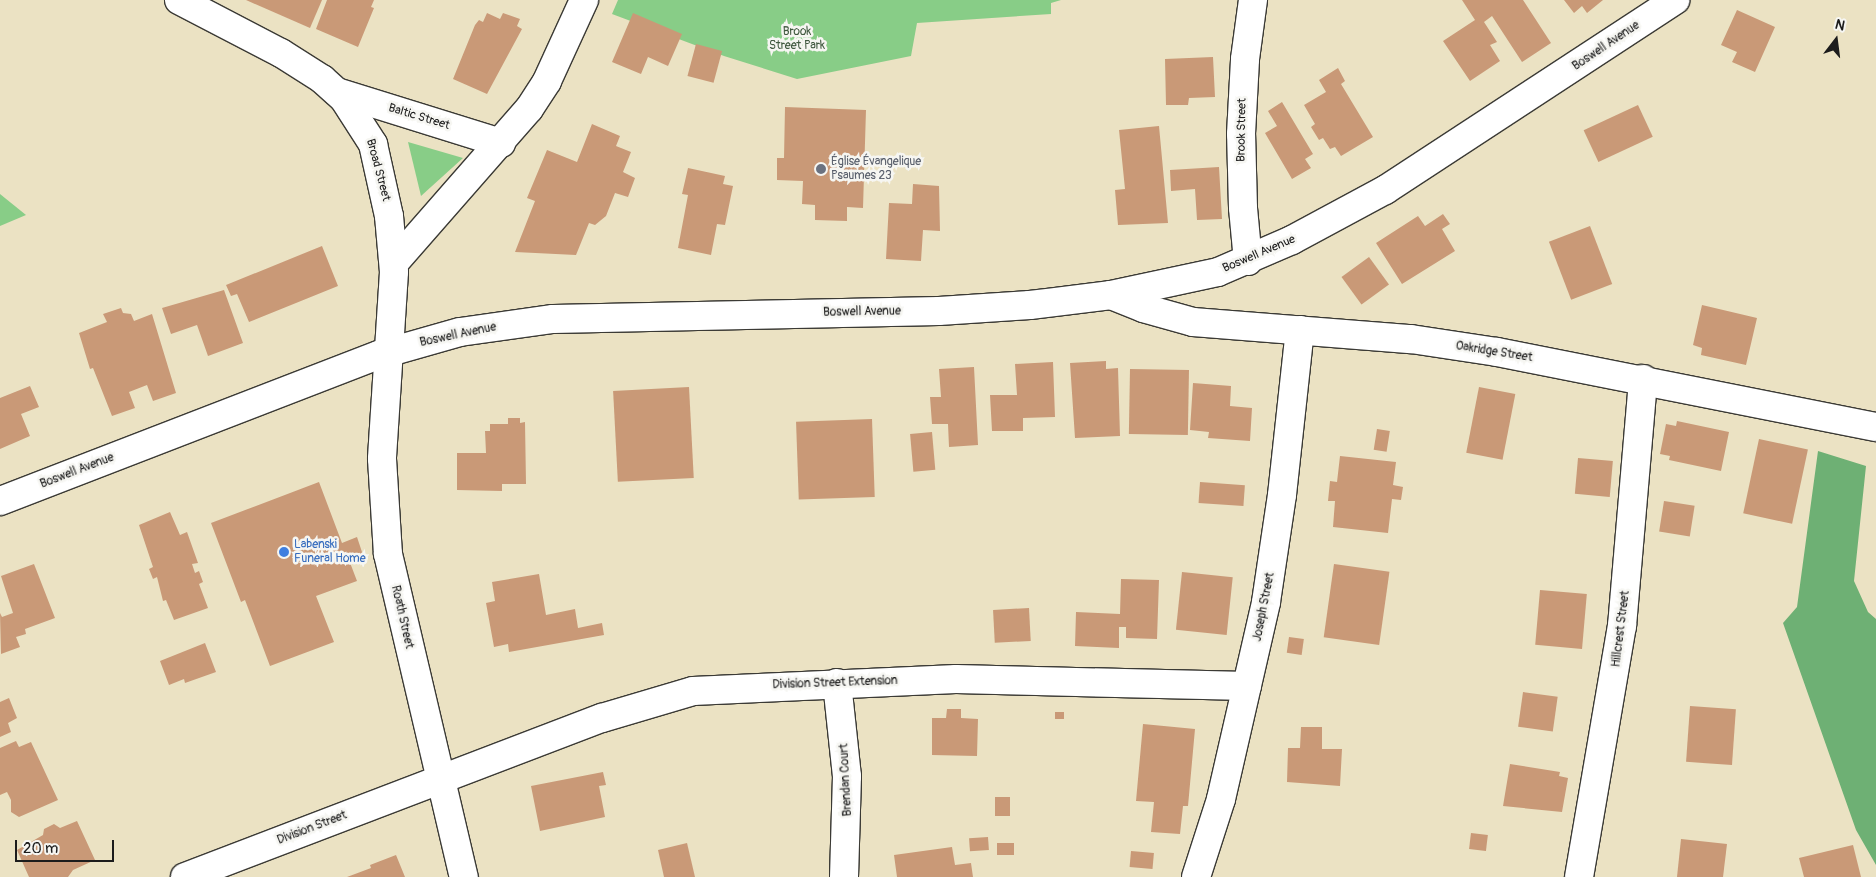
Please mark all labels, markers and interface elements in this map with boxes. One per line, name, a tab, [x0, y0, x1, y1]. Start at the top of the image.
north arrow	[1811, 15, 1861, 65]
text: N	[1833, 16, 1847, 34]
street label: Boswell Avenue	[1570, 18, 1642, 74]
park label: Brook Street Park	[769, 25, 825, 53]
street label: Brook Street	[1234, 98, 1250, 162]
street label: Baltic Street	[387, 101, 451, 133]
street label: Broad Street	[363, 137, 393, 203]
place label: Église Évangelique Psaumes 23	[831, 155, 921, 183]
marker: Église Évangelique Psaumes 23	[815, 163, 827, 175]
street label: Boswell Avenue	[1220, 232, 1298, 276]
street label: Boswell Avenue	[823, 304, 901, 320]
street label: Boswell Avenue	[418, 320, 498, 350]
street label: Oakridge Street	[1455, 339, 1533, 365]
street label: Boswell Avenue	[38, 450, 116, 492]
place label: Labenski Funeral Home	[294, 538, 366, 566]
marker: Labenski Funeral Home	[278, 546, 290, 558]
street label: Joseph Street	[1250, 571, 1278, 643]
street label: Roath Street	[388, 584, 416, 650]
street label: Hillcrest Street	[1609, 590, 1633, 668]
street label: Division Street Extension	[772, 674, 898, 692]
street label: Brendan Court	[837, 743, 855, 817]
street label: Division Street	[275, 808, 349, 848]
scale bar	[18, 830, 116, 862]
text: 20 m	[23, 839, 58, 858]

